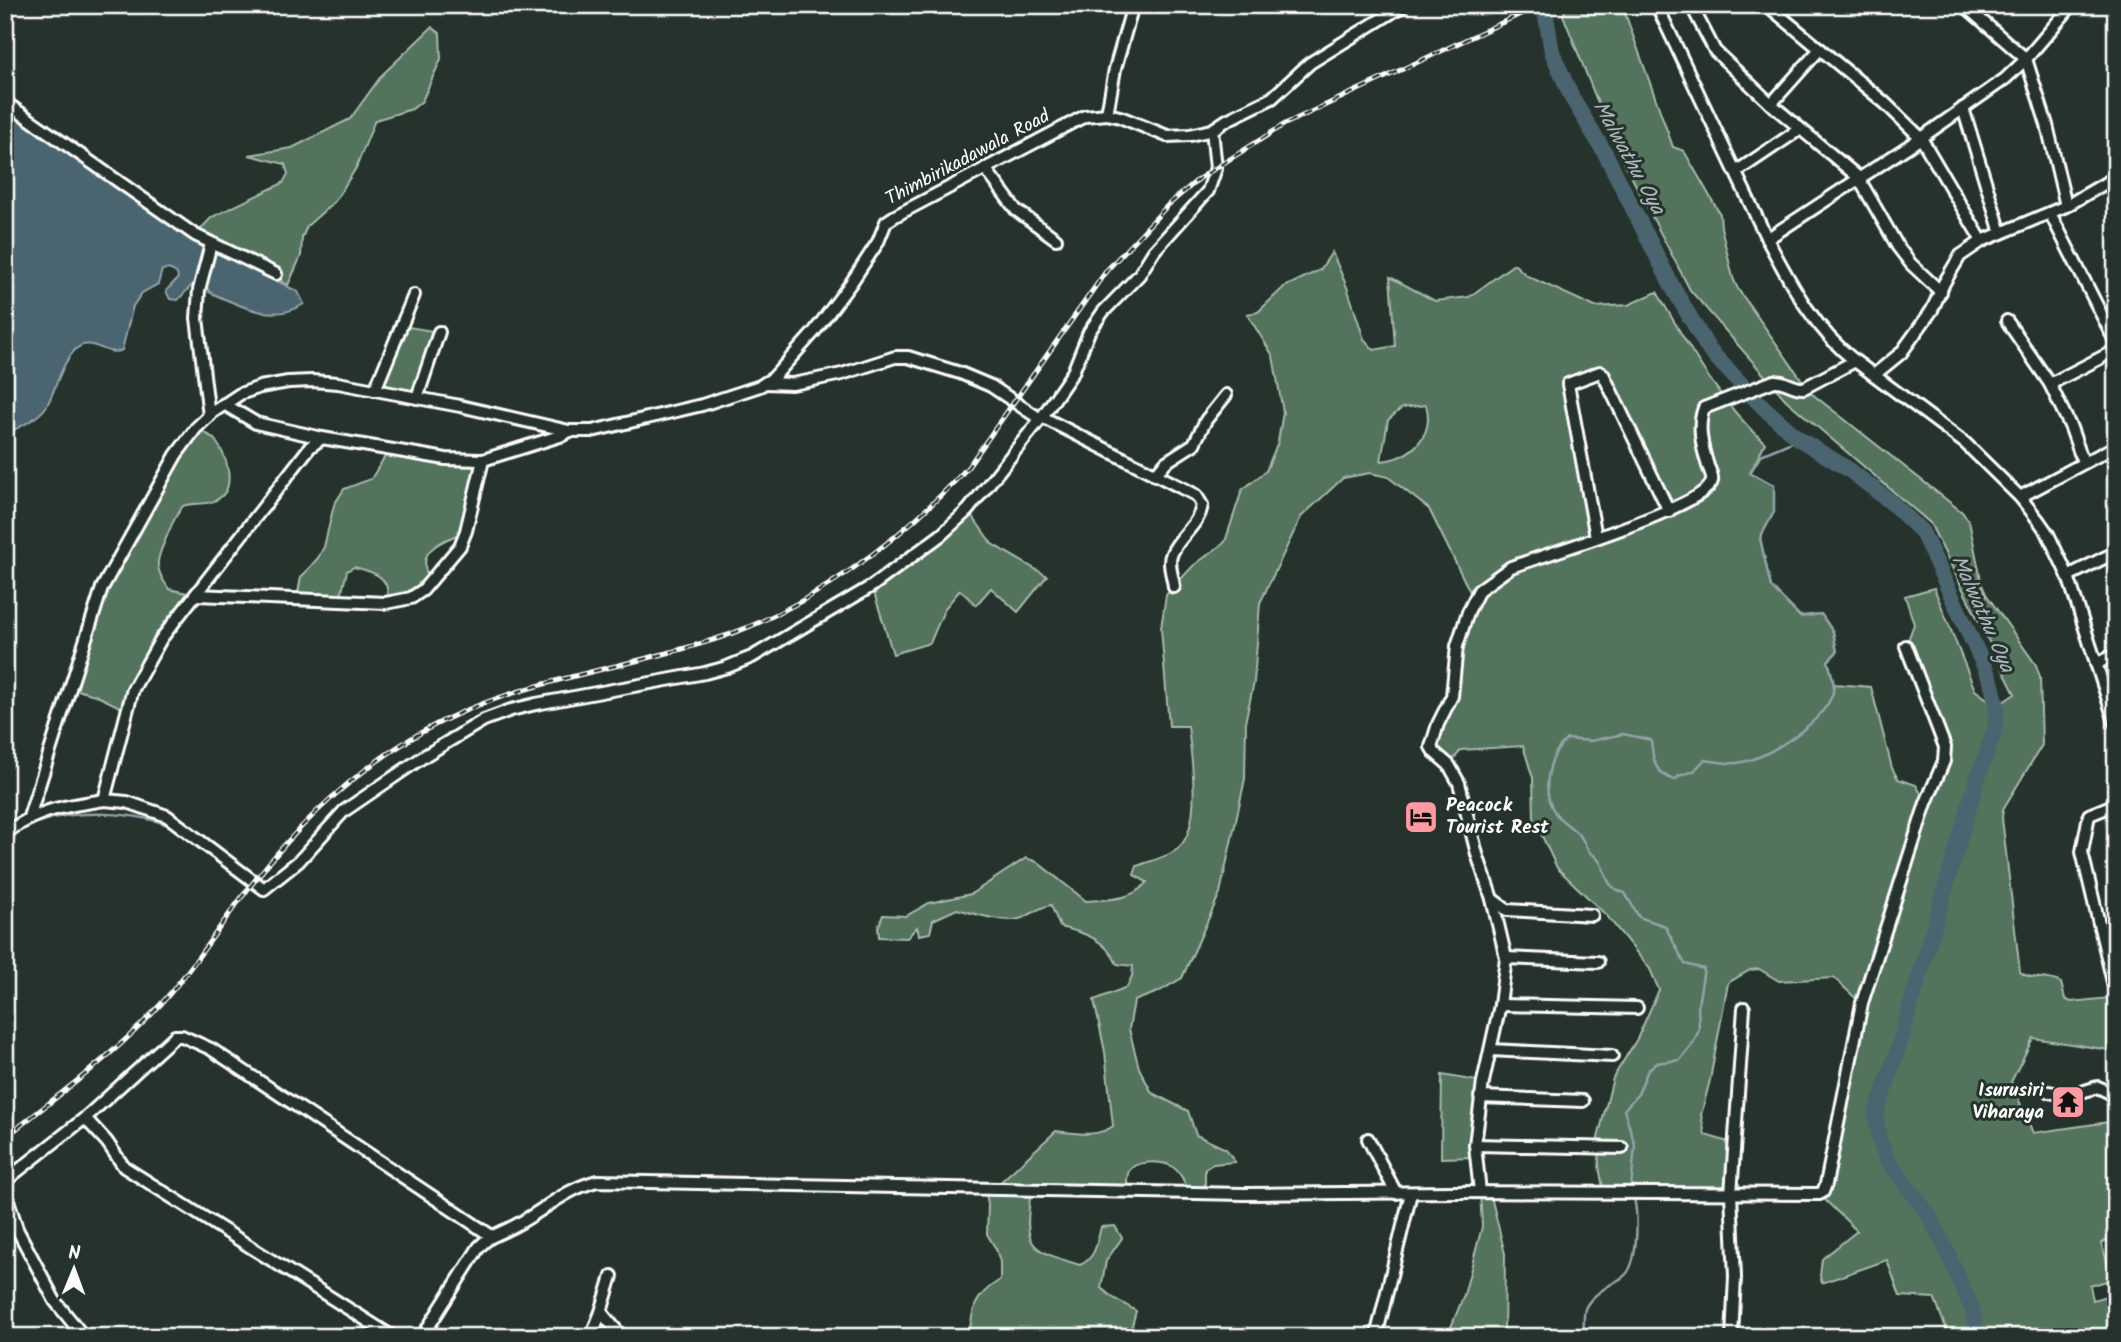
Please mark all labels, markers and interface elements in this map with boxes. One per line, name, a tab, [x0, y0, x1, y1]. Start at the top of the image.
water label: Malwathu Oya	[1583, 95, 1674, 222]
street label: Thimbirikadawala Road	[880, 102, 1056, 214]
water label: Malwathu Oya	[1941, 550, 2023, 679]
place label: Peacock Tourist Rest	[1446, 791, 1549, 843]
hotel icon: Peacock Tourist Rest	[1402, 798, 1440, 836]
place label: Isurusiri Viharaya	[1972, 1076, 2045, 1128]
temple icon: Isurusiri Viharaya	[2049, 1083, 2087, 1121]
north arrow	[38, 1234, 108, 1304]
text: N	[68, 1239, 81, 1269]

